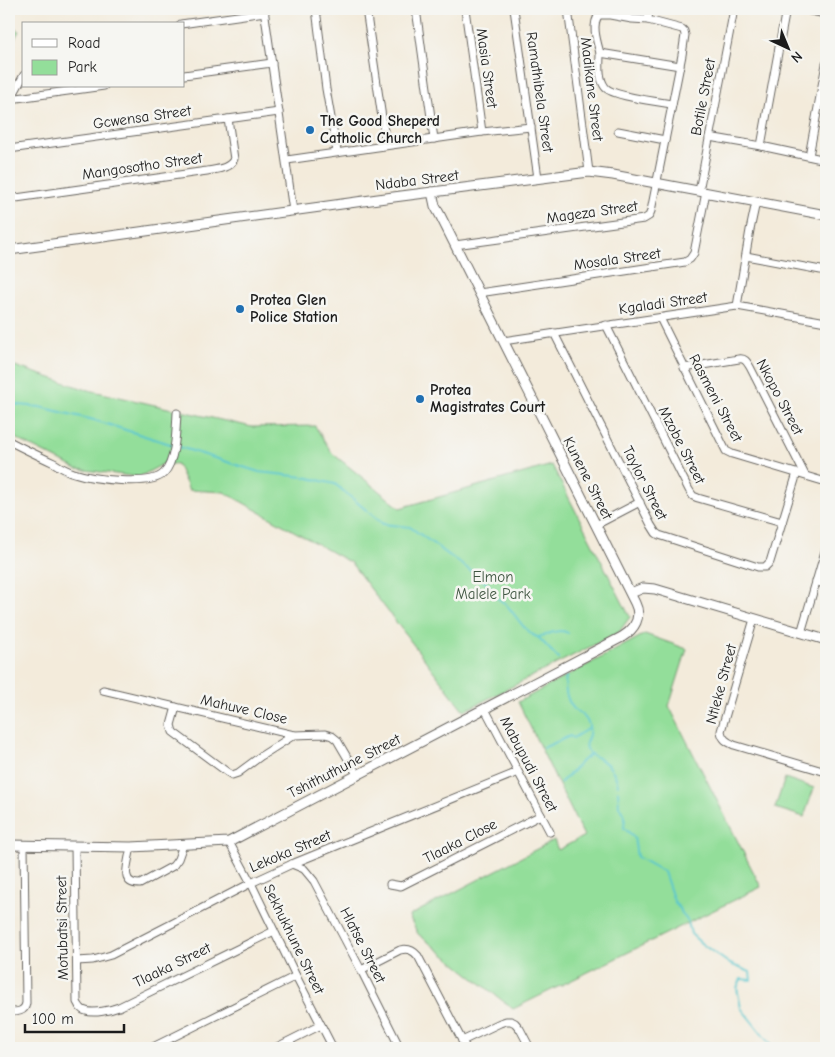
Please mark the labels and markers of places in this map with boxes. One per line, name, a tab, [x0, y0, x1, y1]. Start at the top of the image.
place label: The Good Sheperd Catholic Church	[320, 112, 440, 147]
marker: The Good Sheperd Catholic Church	[304, 124, 316, 136]
place label: Protea Glen Police Station	[250, 291, 338, 326]
marker: Protea Glen Police Station	[234, 303, 246, 315]
place label: Protea Magistrates Court	[430, 381, 546, 416]
marker: Protea Magistrates Court	[414, 393, 426, 405]

